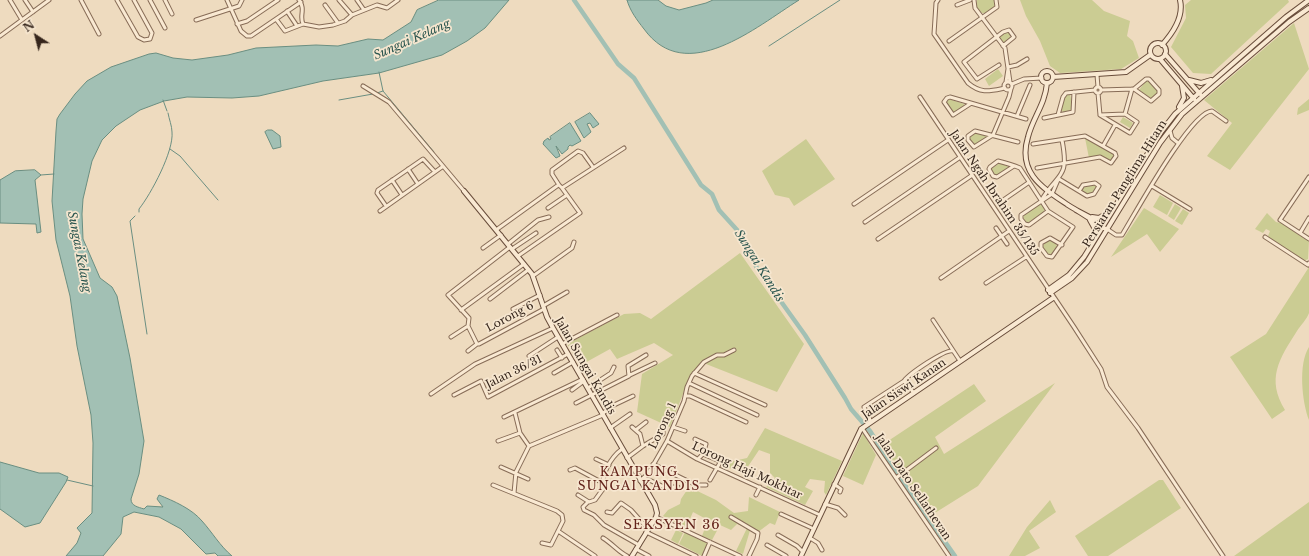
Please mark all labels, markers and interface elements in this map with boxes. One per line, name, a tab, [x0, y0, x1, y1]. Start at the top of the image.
north arrow	[16, 16, 56, 56]
water label: Sungai Kelang	[371, 17, 453, 63]
text: N	[21, 18, 37, 35]
street label: Persiaran Panglima Hitam	[1080, 118, 1170, 250]
street label: Jalan Ngah Ibrahim 35/135	[947, 128, 1041, 258]
water label: Sungai Kelang	[64, 210, 94, 294]
water label: Sungai Kandis	[731, 227, 787, 305]
street label: Lorong 6	[484, 299, 536, 335]
street label: Jalan Sungai Kandis	[552, 315, 618, 417]
street label: Jalan 36/31	[484, 353, 544, 391]
street label: Jalan Siswi Kanan	[860, 356, 948, 422]
street label: Lorong 1	[647, 401, 679, 451]
street label: Jalan Dato Sellathevan	[872, 431, 954, 543]
street label: Lorong Haji Mokhtar	[690, 440, 804, 502]
district label: KAMPUNG SUNGAI KANDIS	[578, 466, 700, 494]
district label: SEKSYEN 36	[623, 517, 721, 533]

